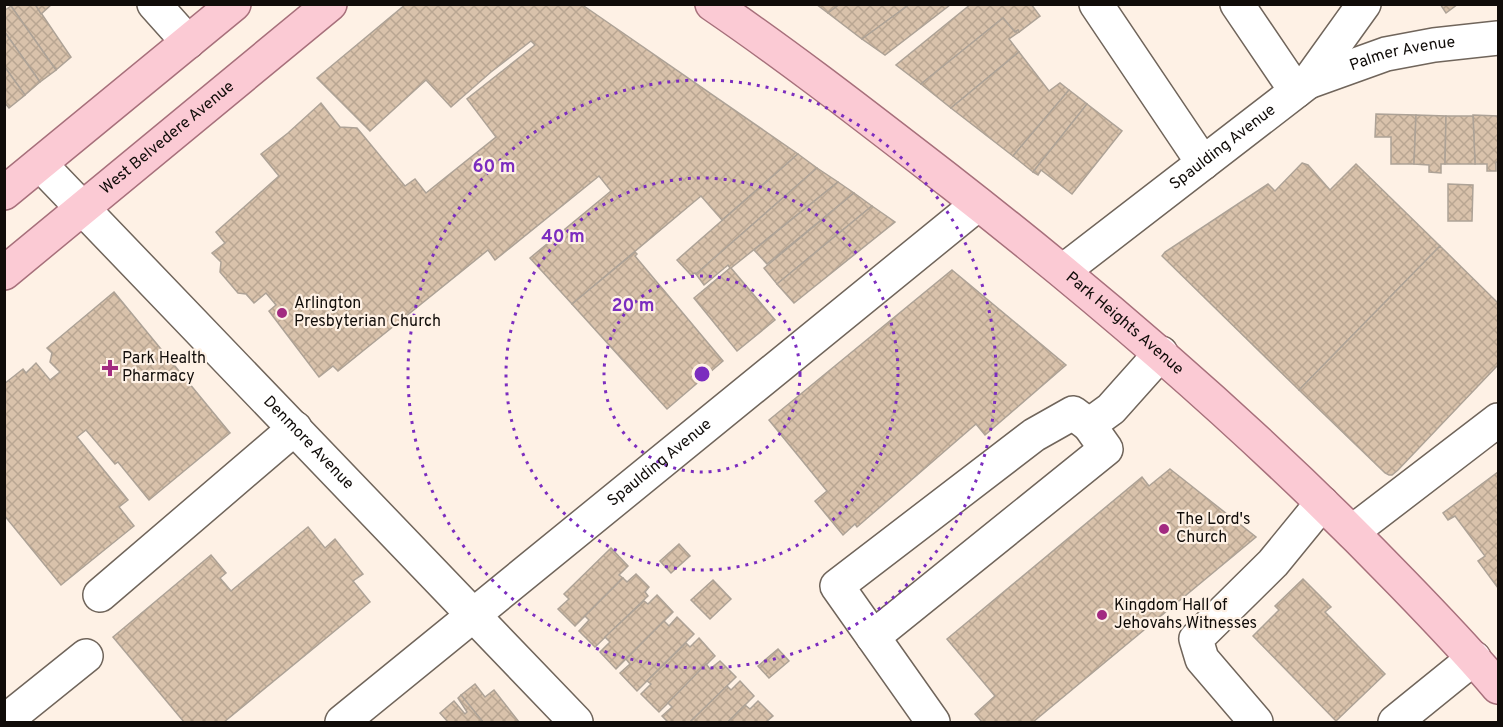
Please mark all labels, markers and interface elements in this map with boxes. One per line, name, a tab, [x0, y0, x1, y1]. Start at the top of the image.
street label: Palmer Avenue	[1347, 33, 1456, 76]
street label: West Belvedere Avenue	[96, 77, 239, 199]
street label: Spaulding Avenue	[1166, 100, 1280, 195]
text: 60 m	[472, 156, 516, 179]
text: 40 m	[541, 226, 585, 249]
street label: Park Heights Avenue	[1061, 268, 1187, 380]
place label: Arlington Presbyterian Church	[294, 294, 441, 332]
text: 20 m	[611, 295, 655, 318]
marker: Arlington Presbyterian Church	[275, 306, 289, 320]
place label: Park Health Pharmacy	[122, 349, 206, 387]
marker: Park Health Pharmacy	[103, 361, 117, 375]
centre of rings	[692, 364, 712, 384]
street label: Denmore Avenue	[258, 392, 358, 494]
street label: Spaulding Avenue	[604, 415, 716, 511]
place label: The Lord's Church	[1176, 510, 1250, 548]
marker: The Lord's Church	[1157, 522, 1171, 536]
place label: Kingdom Hall of Jehovahs Witnesses	[1114, 596, 1257, 634]
marker: Kingdom Hall of Jehovahs Witnesses	[1095, 608, 1109, 622]

